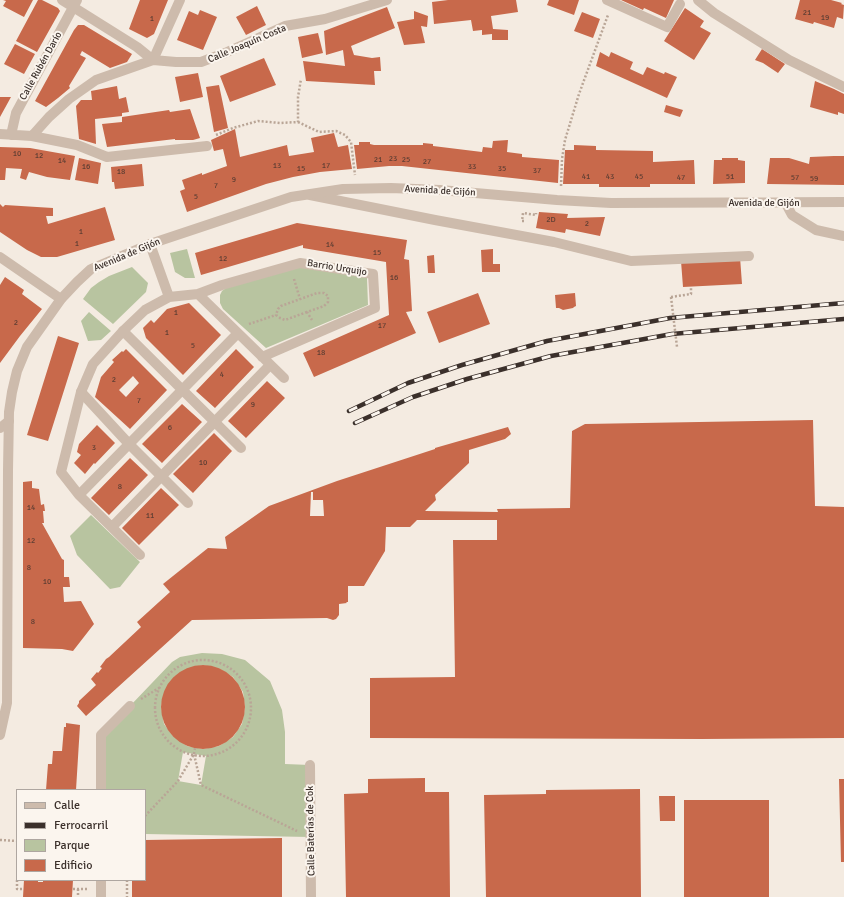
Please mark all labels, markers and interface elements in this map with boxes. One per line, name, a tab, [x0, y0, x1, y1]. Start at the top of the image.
house number: 21	[803, 8, 811, 18]
house number: 19	[821, 13, 829, 23]
house number: 1	[150, 14, 154, 24]
street label: Calle Joaquín Costa	[206, 22, 288, 66]
street label: Calle Rubén Darío	[17, 30, 65, 102]
house number: 10	[13, 149, 21, 159]
house number: 12	[35, 151, 43, 161]
house number: 23	[389, 154, 397, 164]
house number: 21	[374, 155, 382, 165]
house number: 25	[402, 155, 410, 165]
house number: 14	[58, 156, 66, 166]
house number: 27	[423, 157, 431, 167]
house number: 13	[273, 161, 281, 171]
house number: 17	[322, 161, 330, 171]
house number: 16	[82, 162, 90, 172]
house number: 33	[468, 162, 476, 172]
house number: 15	[297, 164, 305, 174]
house number: 35	[498, 164, 506, 174]
house number: 37	[533, 166, 541, 176]
house number: 18	[117, 167, 125, 177]
house number: 41	[582, 172, 590, 182]
house number: 43	[606, 172, 614, 182]
house number: 45	[635, 172, 643, 182]
house number: 51	[726, 172, 734, 182]
house number: 47	[677, 173, 685, 183]
house number: 57	[791, 173, 799, 183]
house number: 59	[810, 174, 818, 184]
house number: 9	[232, 175, 236, 185]
house number: 7	[214, 181, 218, 191]
street label: Avenida de Gijón	[404, 183, 476, 199]
house number: 5	[194, 192, 198, 202]
street label: Avenida de Gijón	[728, 197, 800, 209]
house number: 2D	[546, 215, 556, 225]
house number: 2	[585, 219, 589, 229]
house number: 1	[79, 227, 83, 237]
street label: Avenida de Gijón	[92, 236, 162, 274]
house number: 1	[75, 239, 79, 249]
house number: 14	[326, 240, 334, 250]
house number: 15	[373, 248, 381, 258]
house number: 12	[219, 254, 227, 264]
street label: Barrio Urquijo	[306, 257, 368, 279]
house number: 16	[390, 273, 398, 283]
house number: 1	[174, 308, 178, 318]
house number: 2	[14, 318, 18, 328]
house number: 17	[378, 321, 386, 331]
house number: 1	[165, 328, 169, 338]
house number: 5	[191, 341, 195, 351]
house number: 18	[317, 348, 325, 358]
house number: 4	[220, 370, 224, 380]
house number: 2	[112, 375, 116, 385]
house number: 7	[137, 396, 141, 406]
house number: 9	[251, 400, 255, 410]
house number: 6	[168, 423, 172, 433]
house number: 3	[92, 443, 96, 453]
house number: 10	[199, 458, 207, 468]
house number: 8	[118, 482, 122, 492]
house number: 14	[27, 503, 35, 513]
house number: 11	[146, 511, 154, 521]
house number: 12	[27, 536, 35, 546]
house number: 8	[27, 563, 31, 573]
house number: 10	[43, 577, 51, 587]
house number: 8	[31, 617, 35, 627]
street label: Calle Baterías de Cok	[304, 786, 318, 876]
legend	[16, 789, 146, 881]
text: Calle	[54, 798, 80, 813]
text: Ferrocarril	[54, 818, 108, 833]
text: Parque	[54, 838, 90, 853]
text: Edificio	[54, 858, 92, 873]

